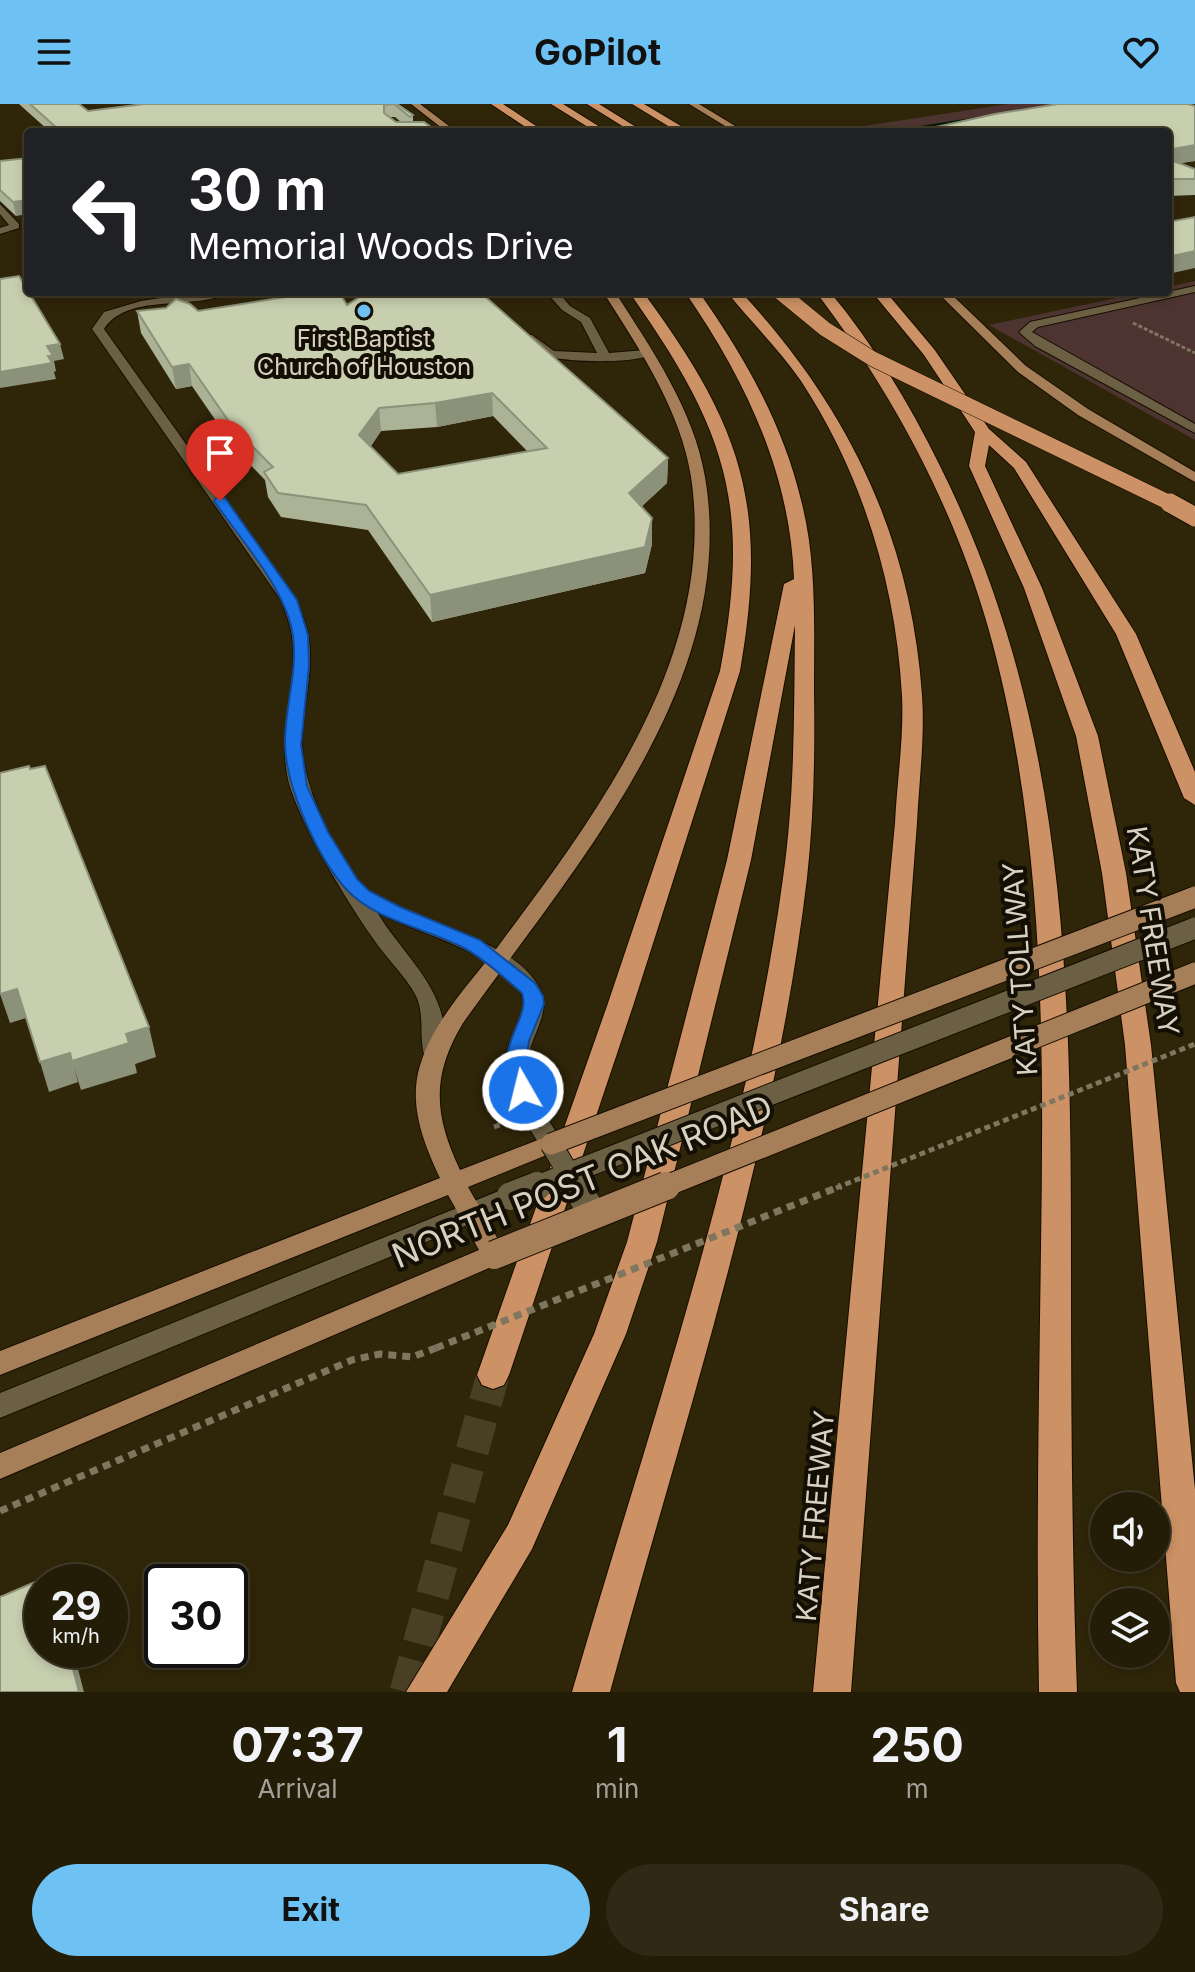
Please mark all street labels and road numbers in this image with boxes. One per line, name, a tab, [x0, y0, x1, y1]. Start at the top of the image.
street label: KATY FREEWAY	[1120, 824, 1186, 1038]
street label: KATY TOLLWAY	[996, 861, 1044, 1077]
street label: NORTH POST OAK ROAD	[386, 1086, 778, 1276]
street label: KATY FREEWAY	[789, 1409, 841, 1623]

